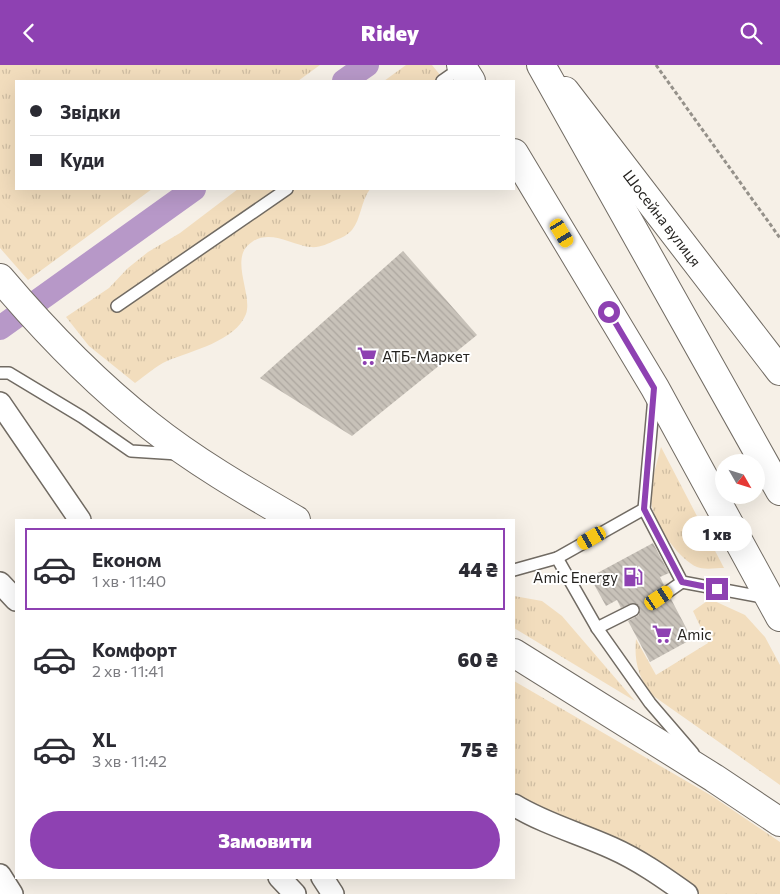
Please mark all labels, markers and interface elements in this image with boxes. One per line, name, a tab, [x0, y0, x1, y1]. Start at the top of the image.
icon: back	[15, 19, 43, 47]
text: Ridey	[361, 19, 419, 46]
icon: search	[737, 19, 765, 47]
text: Звідки	[60, 100, 121, 123]
text: Куди	[60, 148, 105, 171]
street label: Шосейна вулиця	[620, 166, 705, 270]
car	[547, 216, 576, 250]
route start	[598, 301, 620, 323]
supermarket icon: АТБ-Маркет	[356, 345, 378, 367]
place label: АТБ-Маркет	[382, 347, 470, 365]
north arrow	[715, 454, 765, 504]
map controls	[715, 454, 765, 504]
callout: 1 хв	[682, 517, 752, 551]
car	[575, 524, 608, 552]
text: 1 хв	[703, 524, 731, 543]
icon: car	[32, 547, 77, 592]
text: Економ	[92, 548, 161, 571]
text: 44 ₴	[459, 558, 498, 581]
fuel station icon: Amic Energy	[622, 566, 644, 588]
place label: Amic Energy	[533, 568, 618, 586]
text: 1 хв · 11:40	[92, 571, 166, 590]
route end	[706, 578, 728, 600]
car	[642, 583, 675, 613]
supermarket icon: Amic	[651, 623, 673, 645]
place label: Amic	[677, 625, 712, 643]
icon: car	[32, 637, 77, 682]
text: Комфорт	[92, 638, 177, 661]
text: 60 ₴	[458, 648, 498, 671]
text: 2 хв · 11:41	[92, 661, 164, 680]
icon: car	[32, 727, 77, 772]
text: XL	[92, 728, 117, 751]
text: 75 ₴	[461, 738, 498, 761]
text: 3 хв · 11:42	[92, 751, 167, 770]
button: Замовити	[30, 811, 500, 869]

